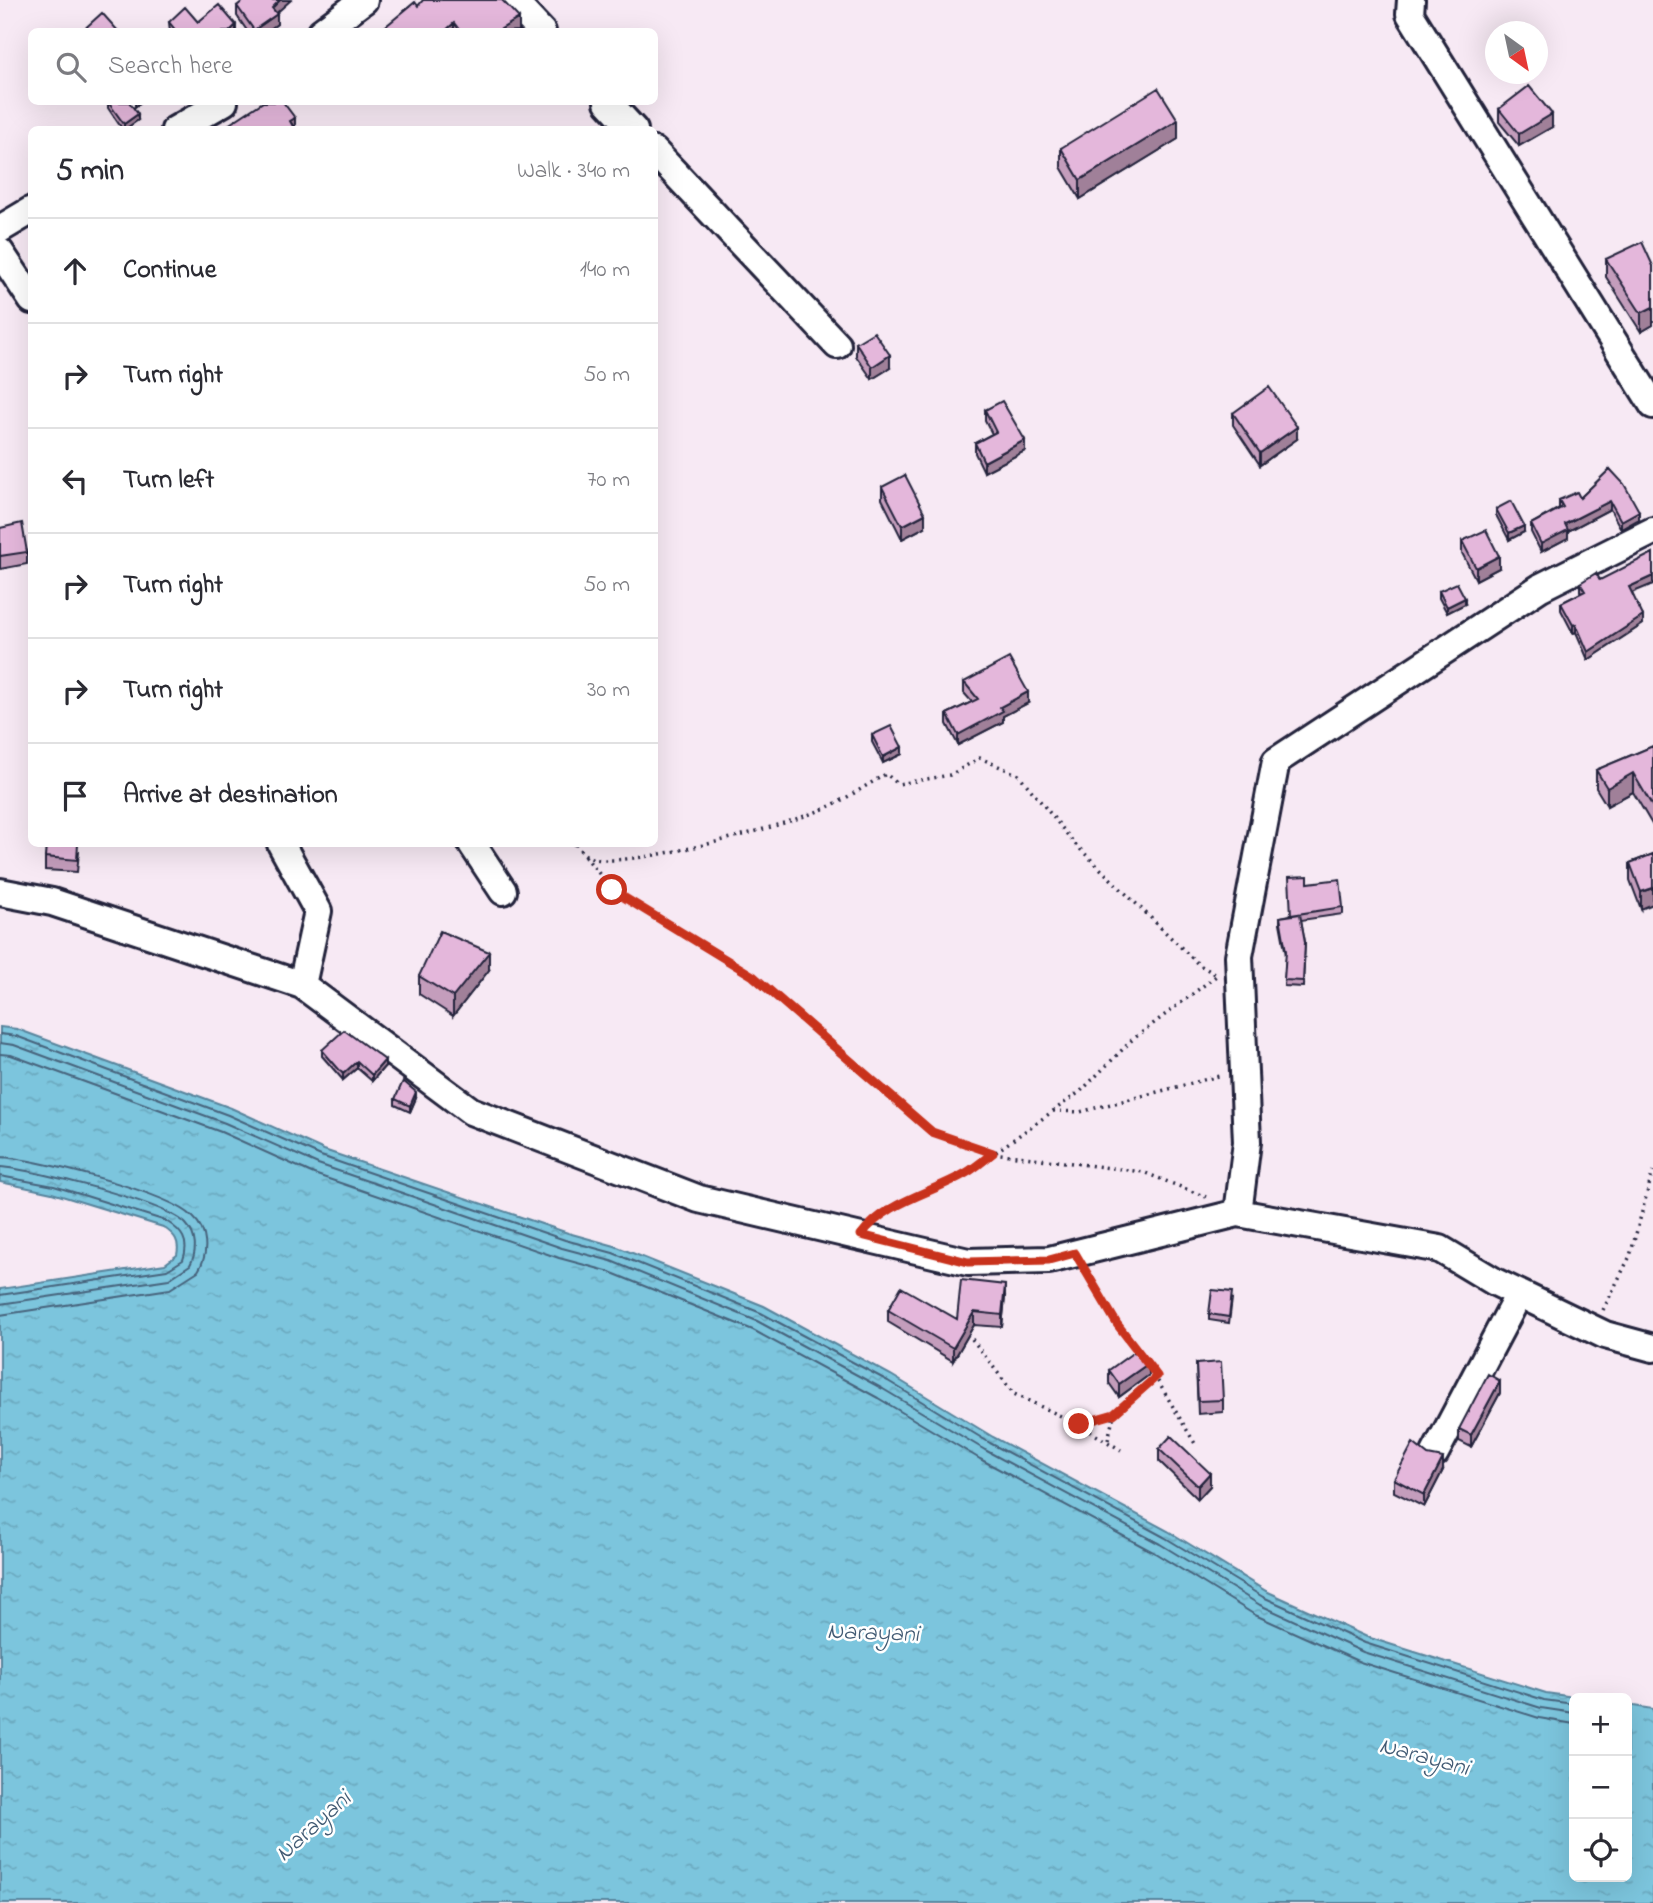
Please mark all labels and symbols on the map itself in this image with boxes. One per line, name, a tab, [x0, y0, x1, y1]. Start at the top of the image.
north arrow	[1485, 21, 1548, 84]
route start	[596, 874, 627, 905]
route end	[1063, 1408, 1094, 1439]
water label: Narayani	[826, 1615, 922, 1653]
water label: Narayani	[1375, 1729, 1476, 1788]
water label: Narayani	[268, 1781, 362, 1871]

